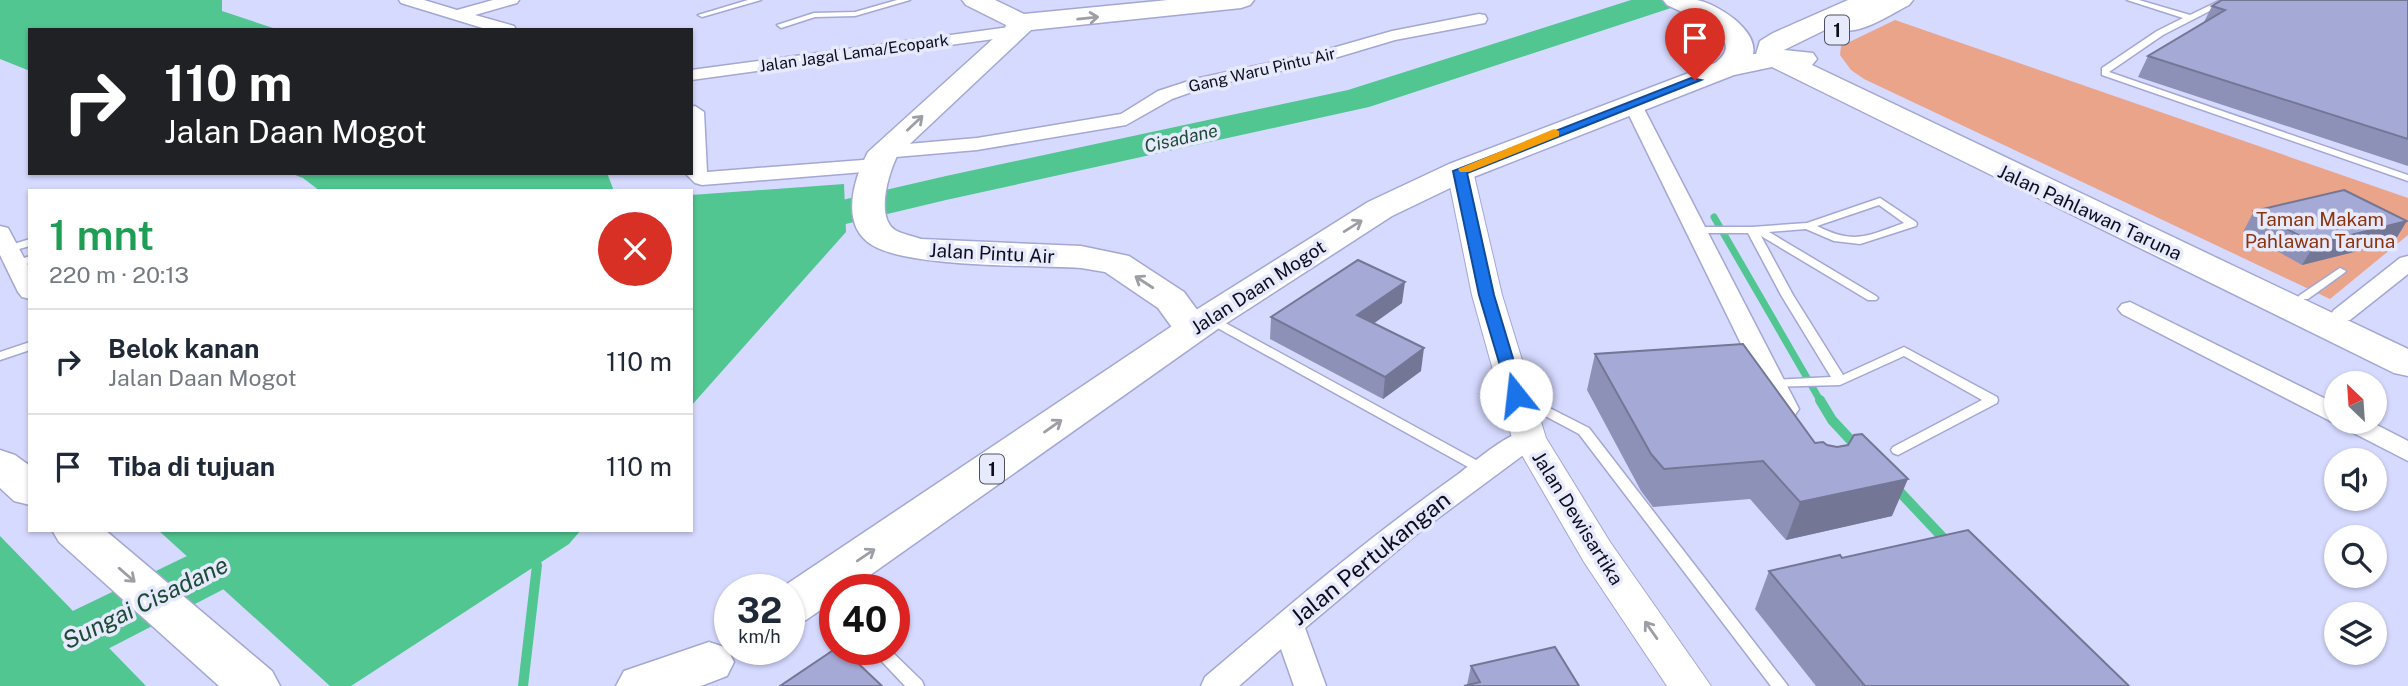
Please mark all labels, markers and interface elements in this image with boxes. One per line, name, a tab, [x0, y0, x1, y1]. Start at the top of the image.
pin	[1665, 8, 1725, 80]
one-way arrow	[1076, 11, 1099, 24]
road number: 1	[1825, 15, 1849, 44]
icon: arrive	[1676, 19, 1714, 57]
street label: Jalan Jagal Lama/Ecopark	[758, 30, 950, 76]
street label: Gang Waru Pintu Air	[1187, 44, 1337, 96]
text: 110 m	[164, 54, 292, 112]
icon: right	[49, 56, 140, 147]
text: Jalan Daan Mogot	[164, 113, 427, 150]
one-way arrow	[906, 114, 923, 131]
water label: Cisadane	[1142, 119, 1220, 157]
street label: Jalan Pahlawan Taruna	[1995, 160, 2185, 264]
park label: Taman Makam Pahlawan Taruna	[2245, 208, 2395, 252]
text: 1 mnt	[49, 210, 154, 259]
button: close	[598, 212, 672, 286]
one-way arrow	[1342, 219, 1362, 233]
street label: Jalan Daan Mogot	[1187, 235, 1329, 339]
street label: Jalan Pintu Air	[929, 239, 1055, 267]
text: 220 m · 20:13	[49, 261, 189, 288]
one-way arrow	[1135, 275, 1154, 290]
text: Belok kanan	[108, 333, 259, 364]
icon: right	[49, 343, 87, 381]
text: 110 m	[606, 346, 672, 377]
position arrow	[1479, 358, 1553, 432]
text: Jalan Daan Mogot	[108, 364, 297, 391]
north arrow	[2324, 371, 2387, 434]
map controls	[2324, 371, 2387, 665]
one-way arrow	[1043, 419, 1062, 433]
street label: Jalan Dewisartika	[1528, 447, 1628, 589]
icon: arrive	[49, 448, 87, 486]
button: sound	[2324, 448, 2387, 511]
text: Tiba di tujuan	[108, 451, 275, 482]
text: 110 m	[606, 451, 672, 482]
road number: 1	[980, 454, 1004, 484]
street label: Jalan Pertukangan	[1285, 485, 1455, 631]
button: search	[2324, 525, 2387, 588]
one-way arrow	[856, 548, 875, 562]
water label: Sungai Cisadane	[58, 550, 232, 654]
one-way arrow	[118, 567, 136, 583]
speed limit sign: 40	[819, 574, 910, 665]
text: 32	[737, 590, 782, 631]
button: layers	[2324, 602, 2387, 665]
one-way arrow	[1644, 621, 1658, 640]
text: km/h	[738, 626, 781, 647]

